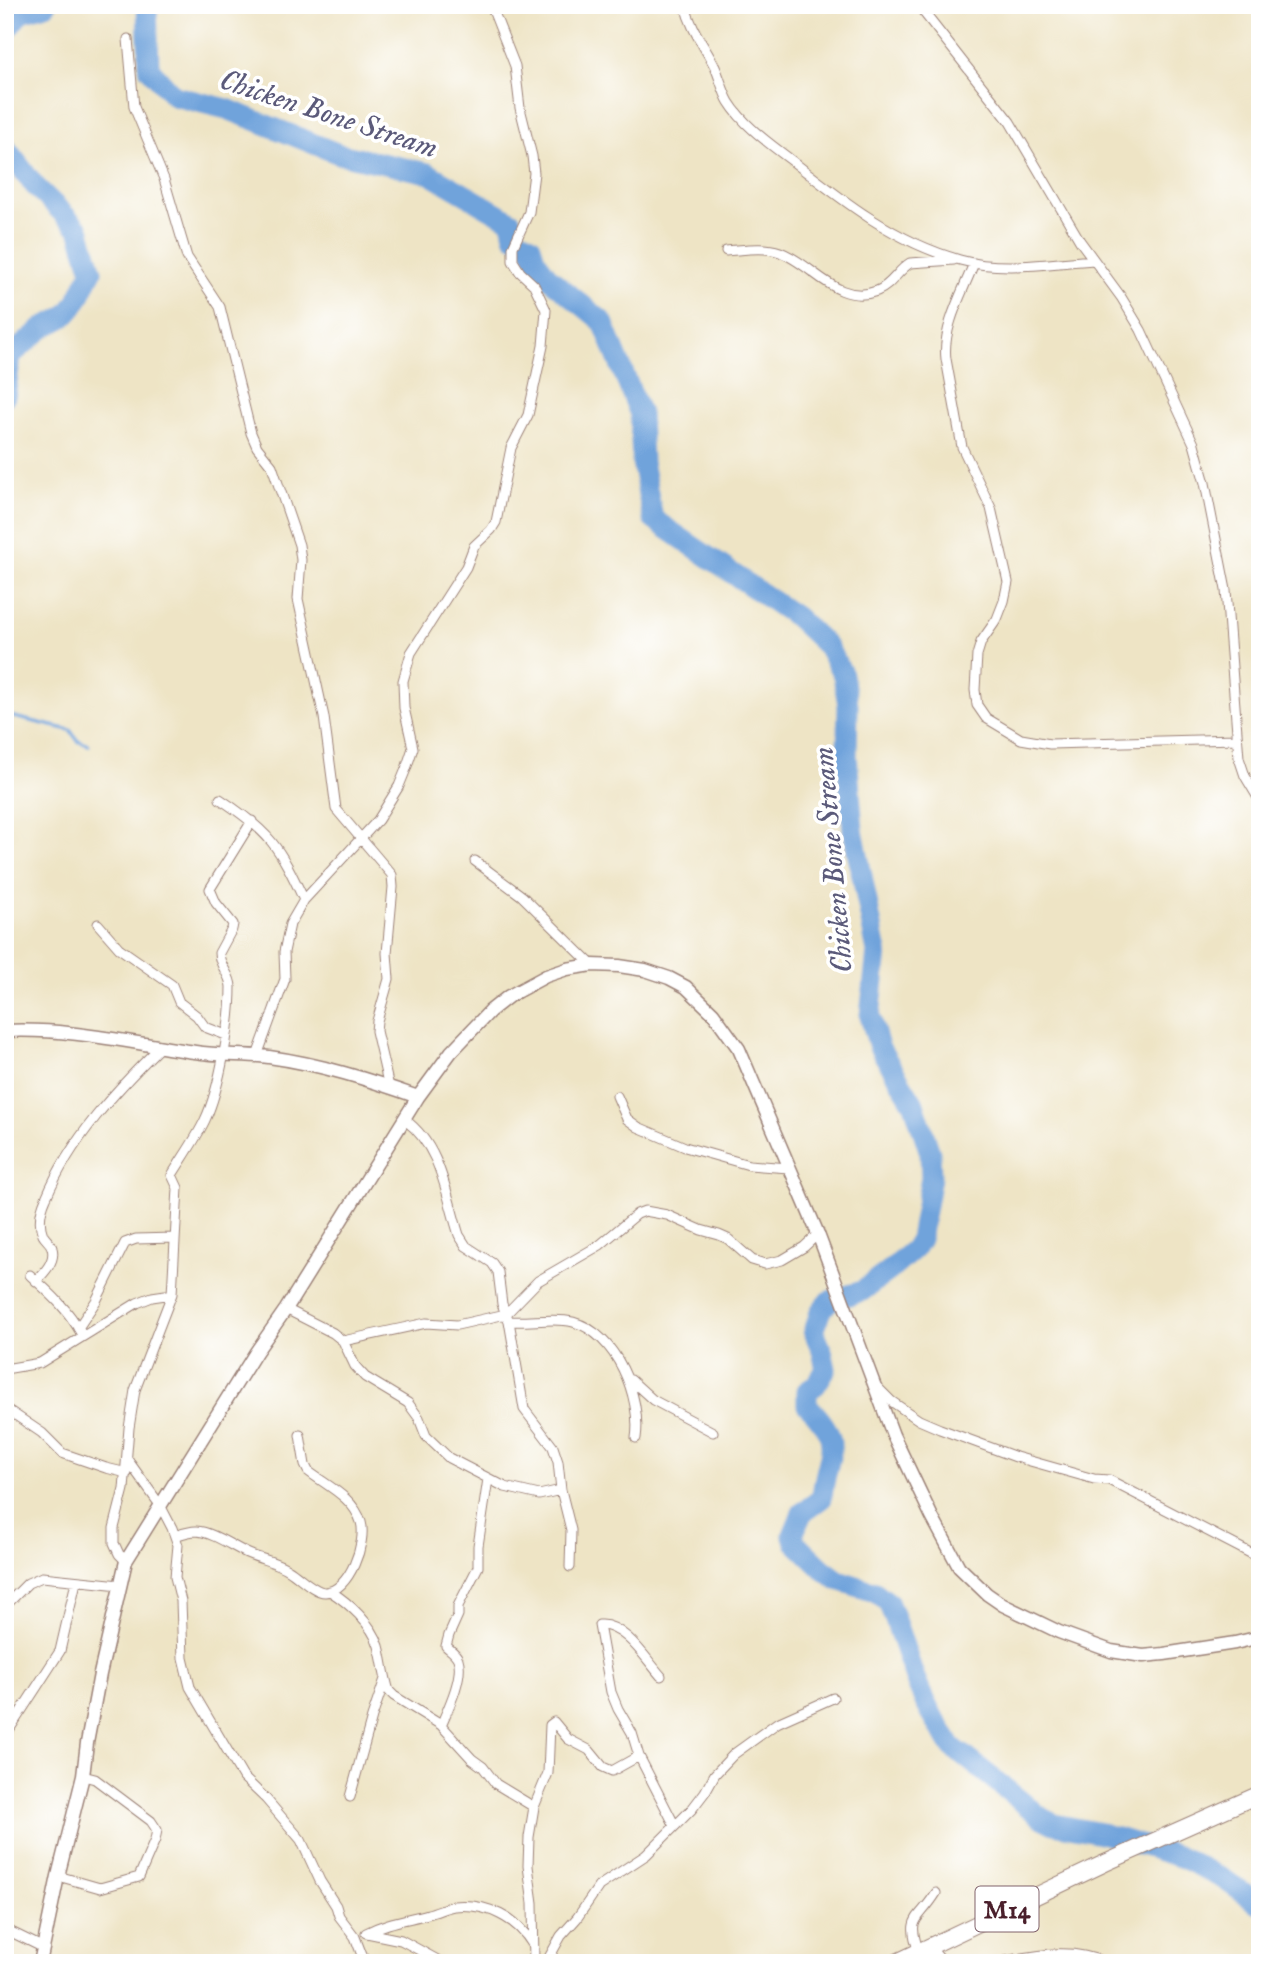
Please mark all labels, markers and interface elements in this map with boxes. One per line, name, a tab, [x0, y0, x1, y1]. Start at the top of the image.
water label: Chicken Bone Stream	[215, 62, 442, 168]
water label: Chicken Bone Stream	[805, 745, 863, 975]
road number: M14	[976, 1886, 1038, 1932]

